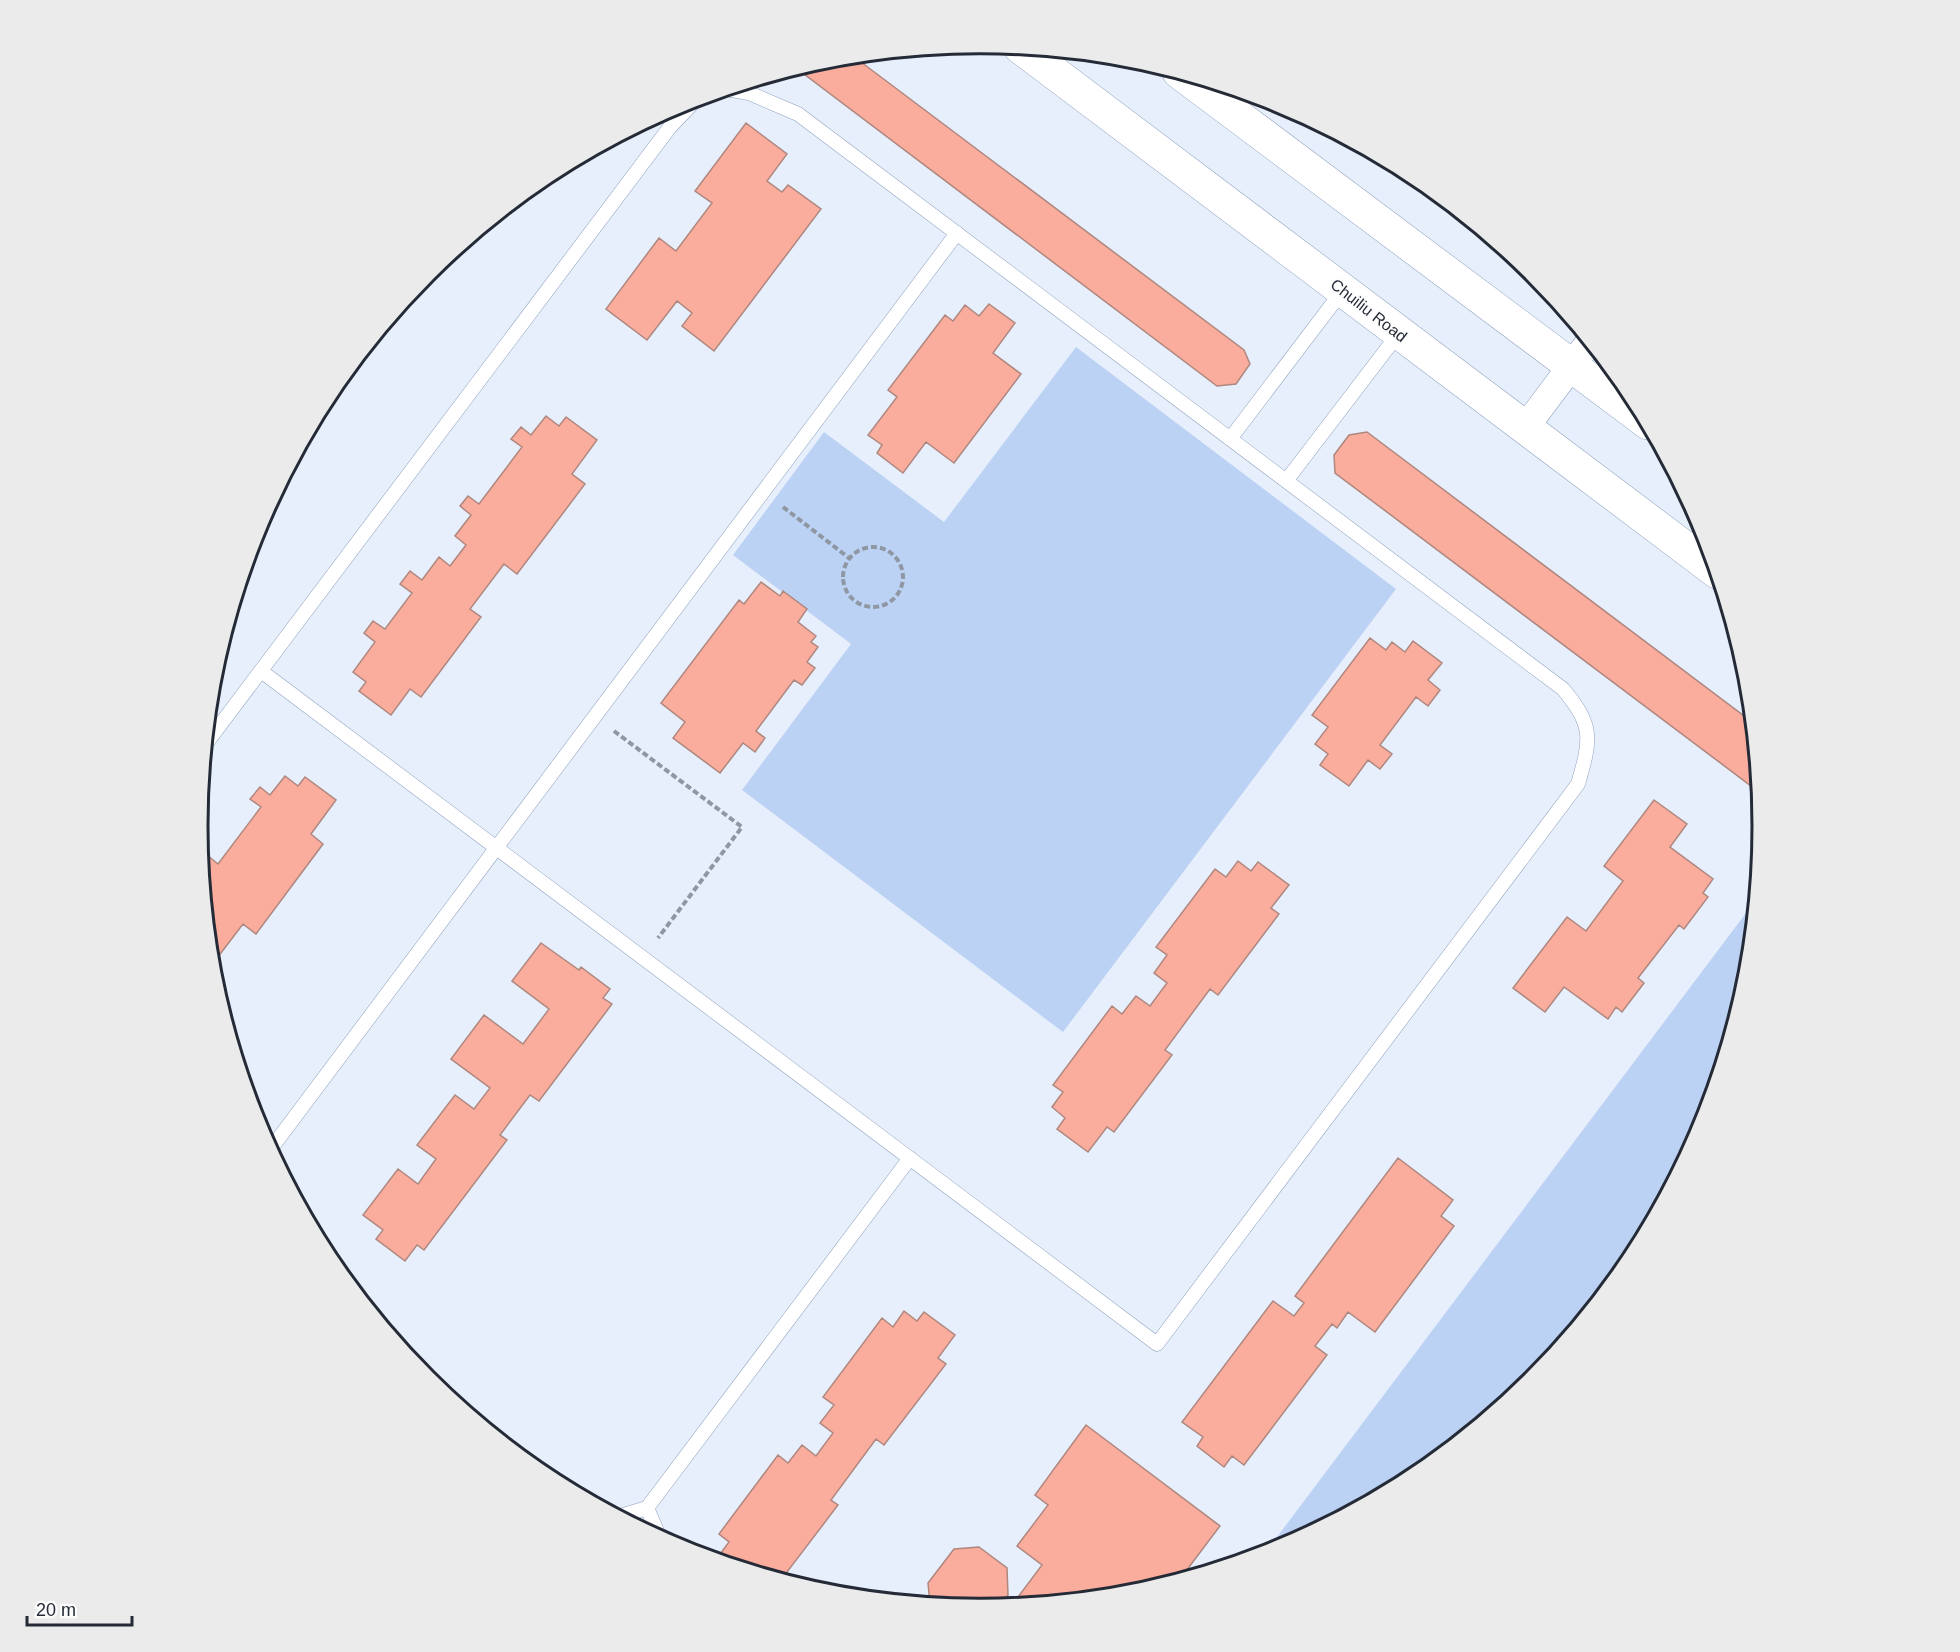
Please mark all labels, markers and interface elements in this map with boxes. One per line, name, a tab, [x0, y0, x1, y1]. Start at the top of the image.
street label: Chuiliu Road	[1327, 275, 1410, 345]
scale bar	[27, 1589, 132, 1627]
text: 20 m	[36, 1600, 76, 1620]

